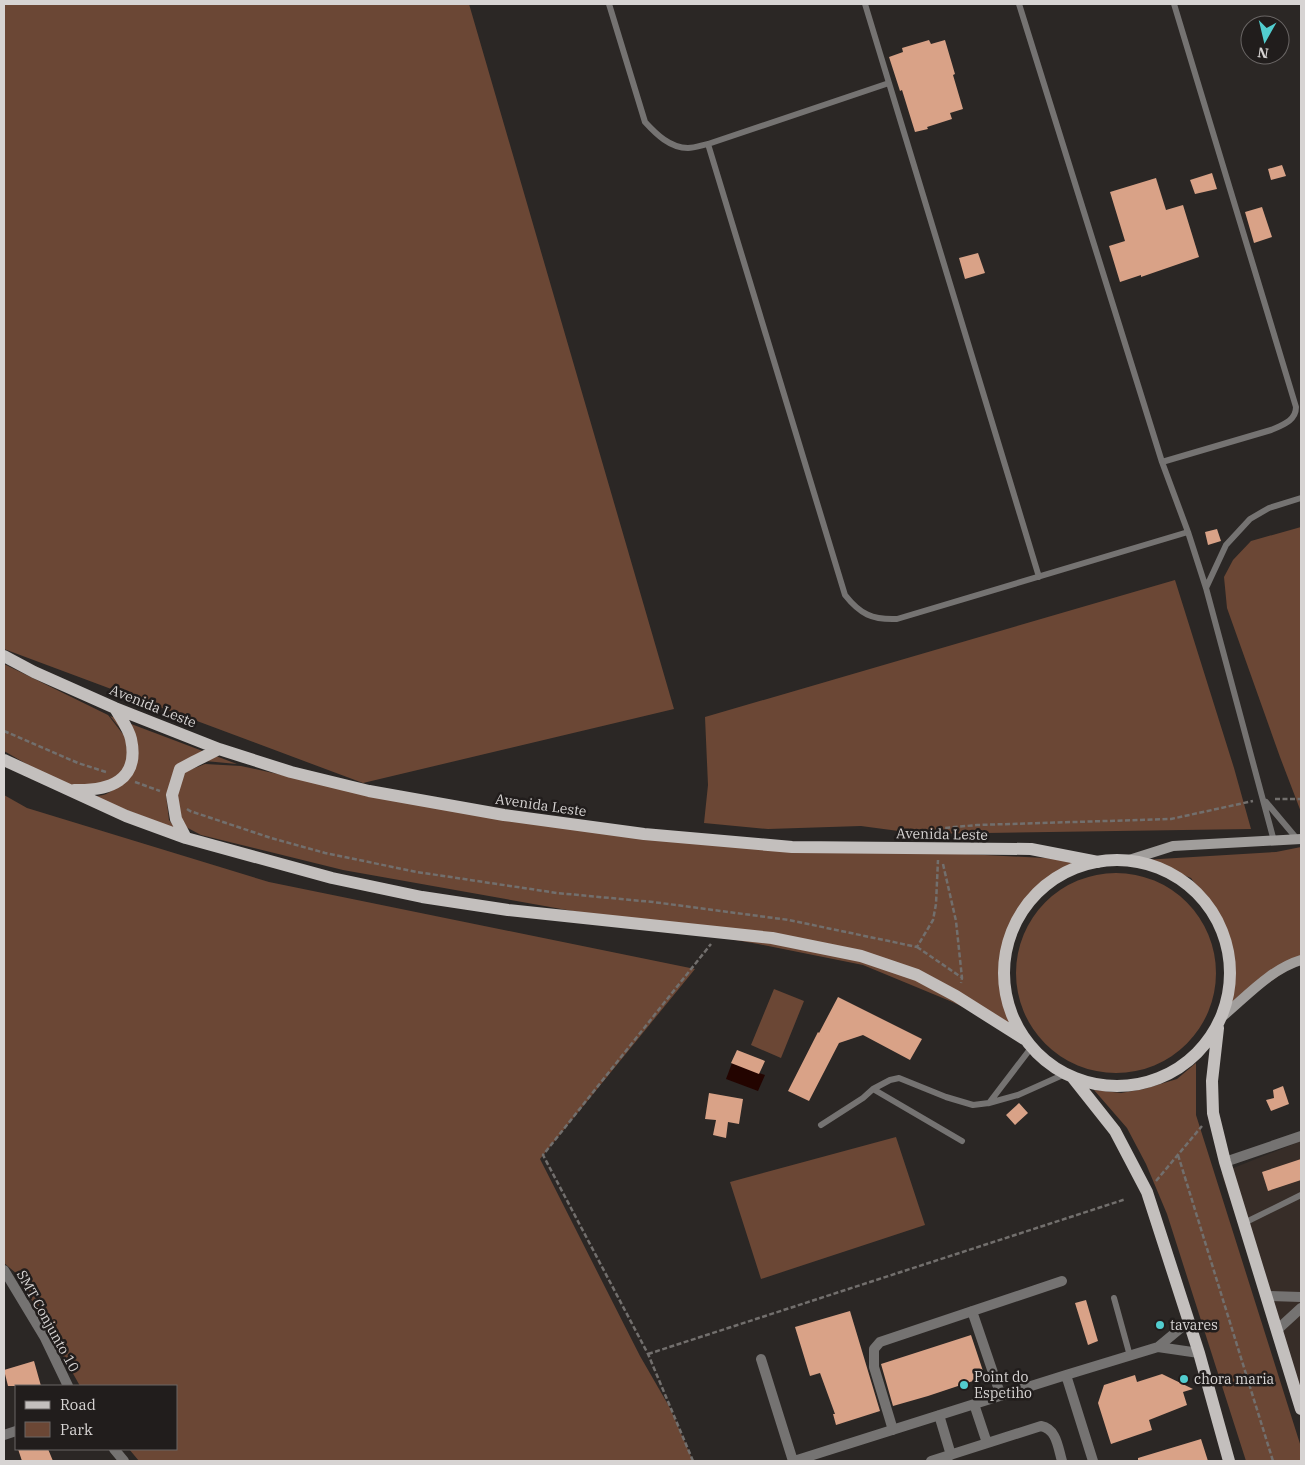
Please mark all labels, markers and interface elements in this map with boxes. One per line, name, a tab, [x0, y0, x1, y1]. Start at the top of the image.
north arrow	[1240, 15, 1290, 65]
text: N	[1256, 43, 1270, 63]
street label: Avenida Leste	[107, 680, 199, 732]
street label: Avenida Leste	[494, 790, 588, 820]
street label: Avenida Leste	[896, 824, 988, 844]
street label: SMT Conjunto 10	[13, 1267, 83, 1375]
place label: tavares	[1170, 1316, 1218, 1334]
marker: tavares	[1154, 1319, 1166, 1331]
place label: Point do Espetiho	[974, 1368, 1032, 1402]
place label: chora maria	[1194, 1370, 1275, 1388]
marker: chora maria	[1178, 1373, 1190, 1385]
marker: Point do Espetiho	[958, 1379, 970, 1391]
legend	[15, 1385, 178, 1450]
text: Road	[60, 1395, 96, 1414]
text: Park	[60, 1420, 93, 1439]

